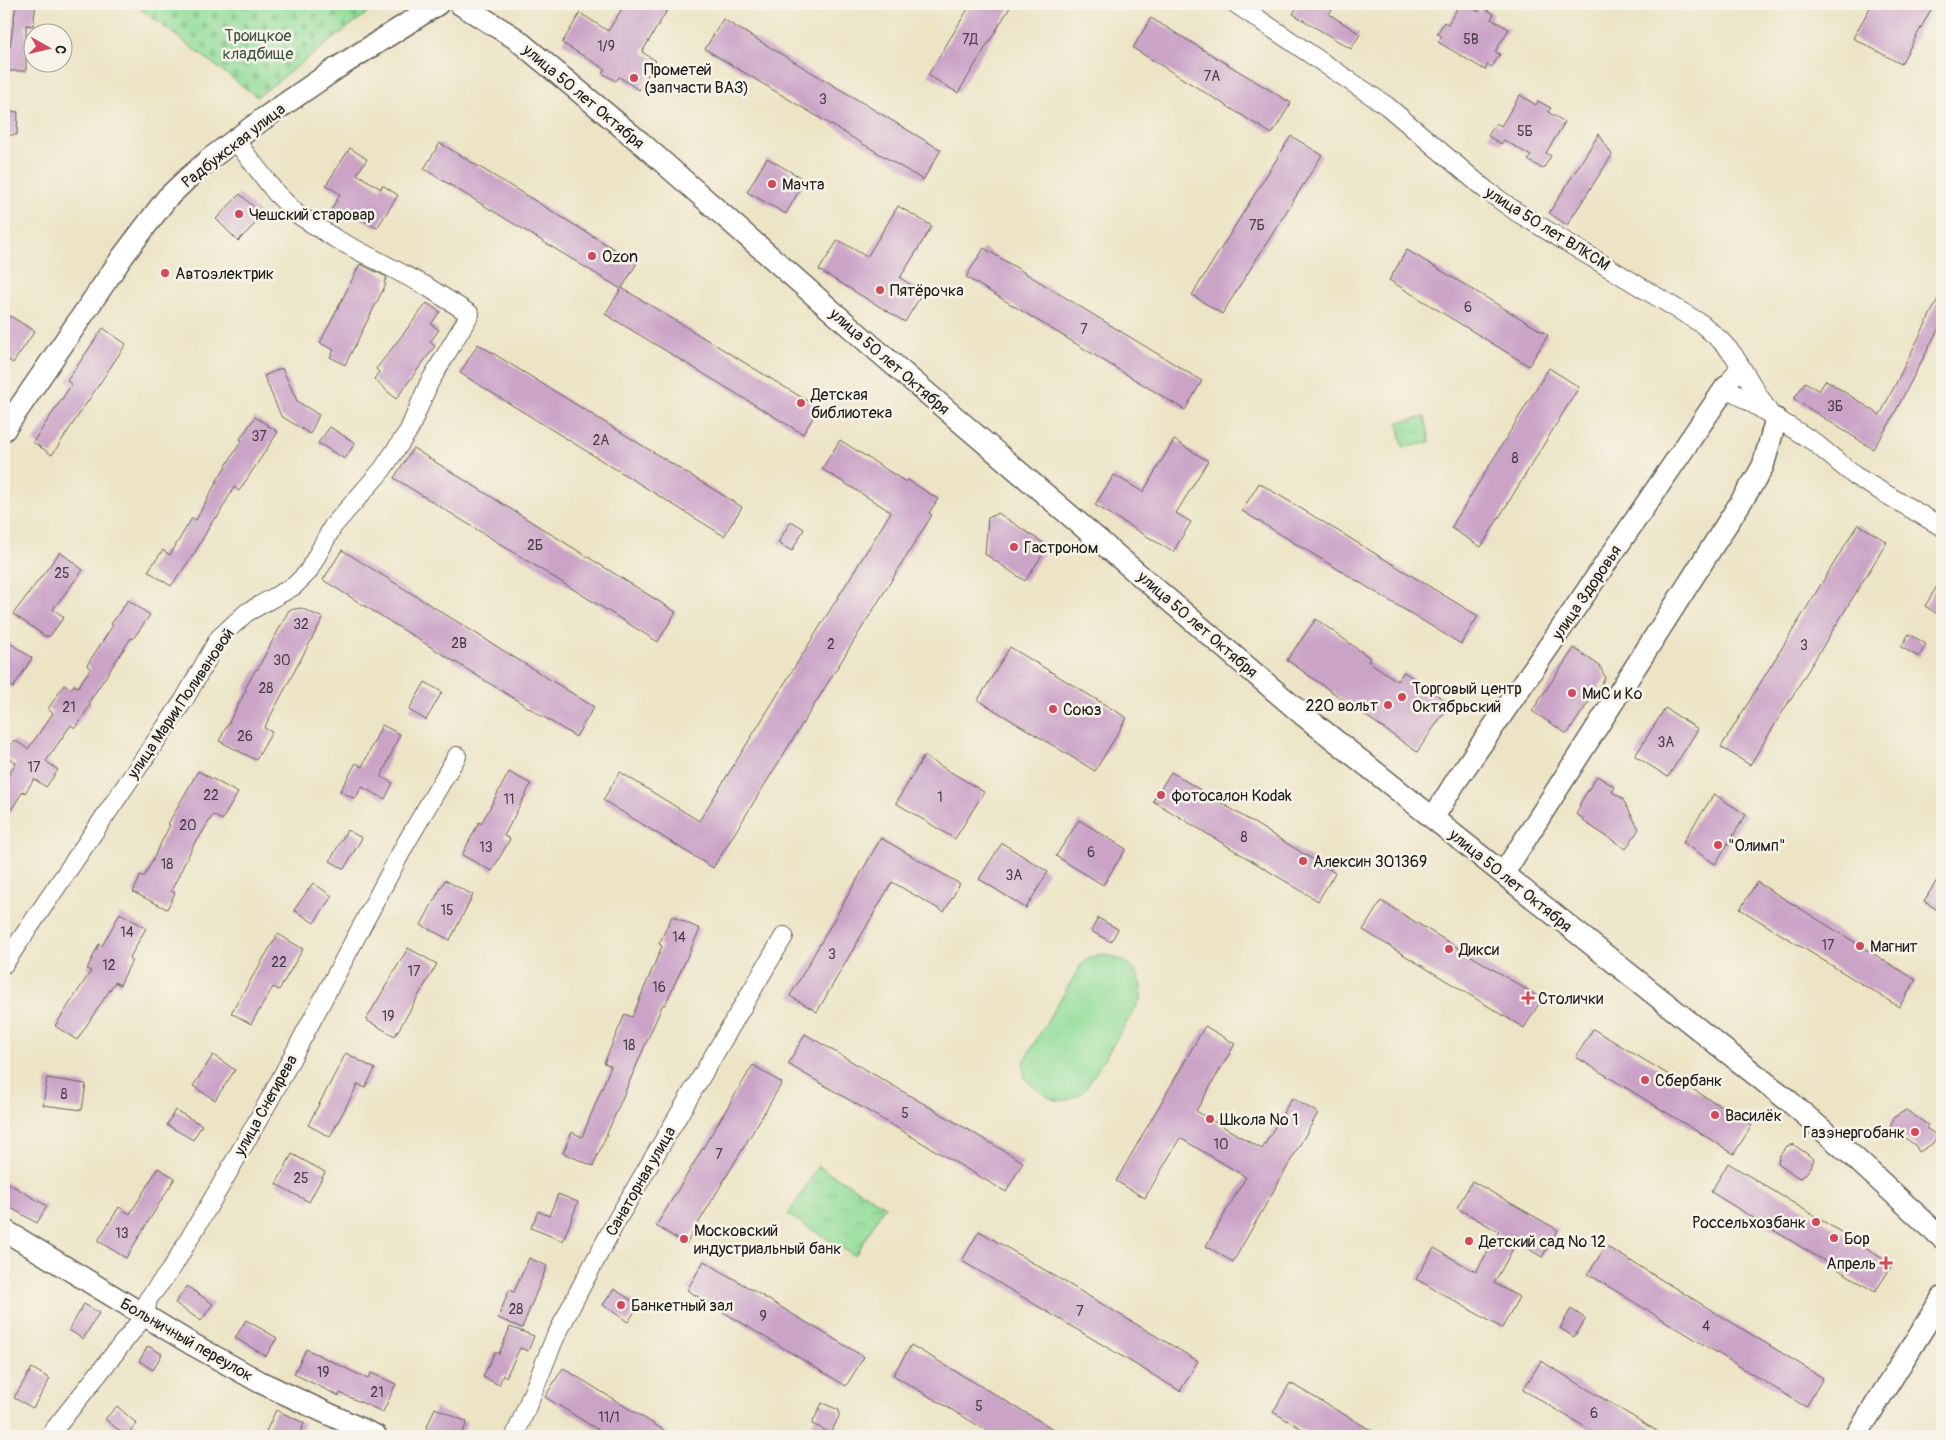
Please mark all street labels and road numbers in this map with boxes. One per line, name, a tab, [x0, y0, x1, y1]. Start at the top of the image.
street label: улица 50 лет Октября	[518, 39, 648, 153]
street label: Радбужская улица	[178, 99, 289, 192]
street label: улица 50 лет ВЛКСМ	[1481, 182, 1614, 275]
street label: улица 50 лет Октября	[825, 304, 953, 419]
street label: улица Здоровья	[1547, 541, 1626, 645]
street label: улица 50 лет Октября	[1133, 567, 1261, 682]
street label: улица Марии Поливановой	[122, 624, 239, 783]
street label: улица 50 лет Октября	[1444, 824, 1576, 936]
street label: улица Снегирева	[229, 1051, 302, 1160]
street label: Санаторная улица	[601, 1123, 680, 1240]
street label: Больничный переулок	[116, 1294, 257, 1386]

